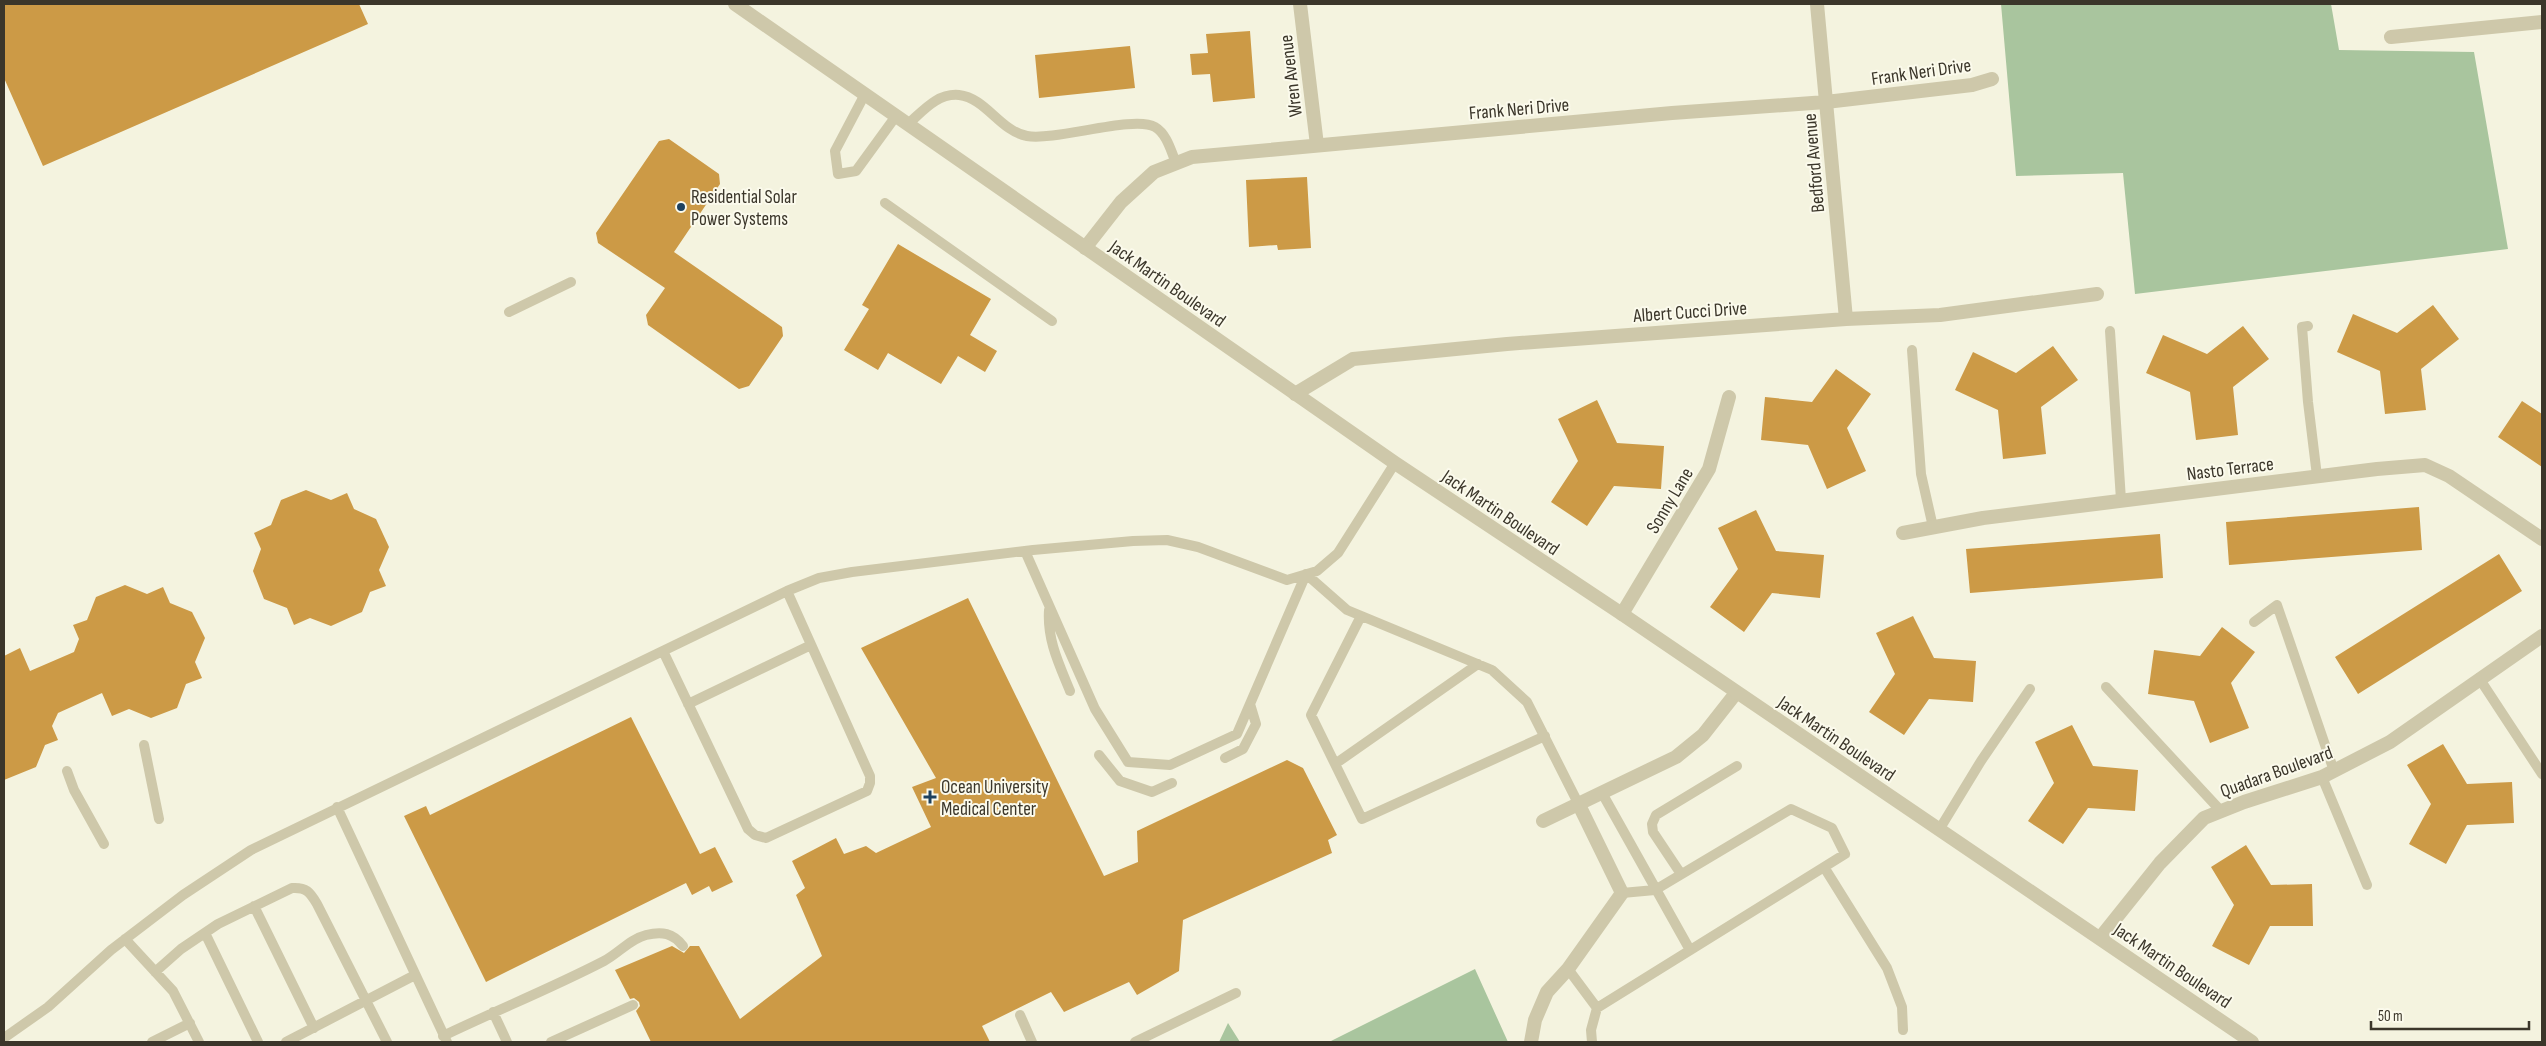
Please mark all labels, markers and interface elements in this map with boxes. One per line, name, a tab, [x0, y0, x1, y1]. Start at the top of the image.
street label: Wren Avenue	[1275, 33, 1308, 118]
street label: Frank Neri Drive	[1870, 54, 1973, 91]
street label: Frank Neri Drive	[1468, 94, 1570, 125]
street label: Bedford Avenue	[1799, 112, 1830, 213]
place label: Residential Solar Power Systems	[691, 186, 797, 231]
marker: Residential Solar Power Systems	[675, 201, 687, 213]
street label: Jack Martin Boulevard	[1104, 235, 1230, 333]
street label: Albert Cucci Drive	[1632, 297, 1748, 328]
street label: Nasto Terrace	[2185, 453, 2275, 486]
street label: Sonny Lane	[1642, 464, 1699, 538]
street label: Jack Martin Boulevard	[1436, 465, 1563, 561]
street label: Jack Martin Boulevard	[1772, 691, 1899, 787]
street label: Quadara Boulevard	[2217, 741, 2336, 803]
place label: Ocean University Medical Center	[941, 776, 1049, 821]
marker: Ocean University Medical Center	[923, 790, 937, 804]
street label: Jack Martin Boulevard	[2108, 918, 2235, 1014]
scale bar	[2371, 998, 2528, 1030]
text: 50 m	[2378, 1007, 2403, 1026]

